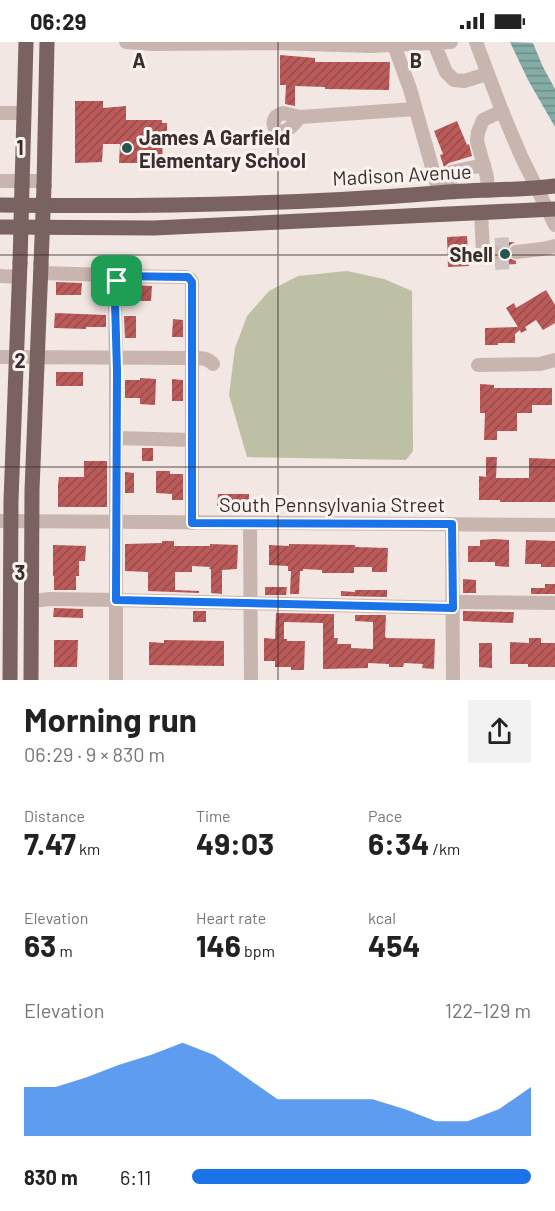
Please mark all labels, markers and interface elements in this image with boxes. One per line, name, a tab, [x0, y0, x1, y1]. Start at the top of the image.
text: 06:29	[30, 8, 86, 34]
text: A	[132, 48, 146, 72]
text: B	[410, 48, 422, 72]
place label: James A Garfield Elementary School	[139, 125, 306, 172]
text: 1	[16, 135, 24, 159]
marker: James A Garfield Elementary School	[120, 141, 134, 155]
street label: Madison Avenue	[332, 158, 472, 190]
place label: Shell	[450, 242, 493, 266]
marker: Shell	[498, 247, 512, 261]
pin	[91, 255, 142, 306]
icon: arrive	[100, 264, 133, 297]
text: 2	[14, 348, 26, 372]
street label: South Pennsylvania Street	[219, 492, 445, 516]
text: 3	[15, 560, 25, 584]
text: Morning run	[24, 699, 197, 739]
button: share	[468, 700, 531, 763]
text: 06:29 · 9 × 830 m	[24, 742, 165, 766]
text: Distance	[24, 806, 85, 825]
text: Time	[196, 806, 231, 825]
text: Pace	[368, 806, 402, 825]
text: 7.47	[24, 825, 76, 861]
text: 49:03	[196, 825, 274, 861]
text: 6:34	[368, 825, 429, 861]
text: km	[76, 839, 100, 858]
text: /km	[429, 839, 460, 858]
text: Elevation	[24, 908, 88, 927]
text: Heart rate	[196, 908, 266, 927]
text: kcal	[368, 908, 396, 927]
text: 63	[24, 927, 56, 963]
text: 146	[196, 927, 241, 963]
text: 454	[368, 927, 420, 963]
text: m	[56, 941, 73, 960]
text: bpm	[241, 941, 275, 960]
text: Elevation	[24, 998, 105, 1022]
text: 122–129 m	[445, 998, 531, 1022]
text: 830 m	[24, 1165, 78, 1189]
text: 6:11	[120, 1165, 151, 1189]

